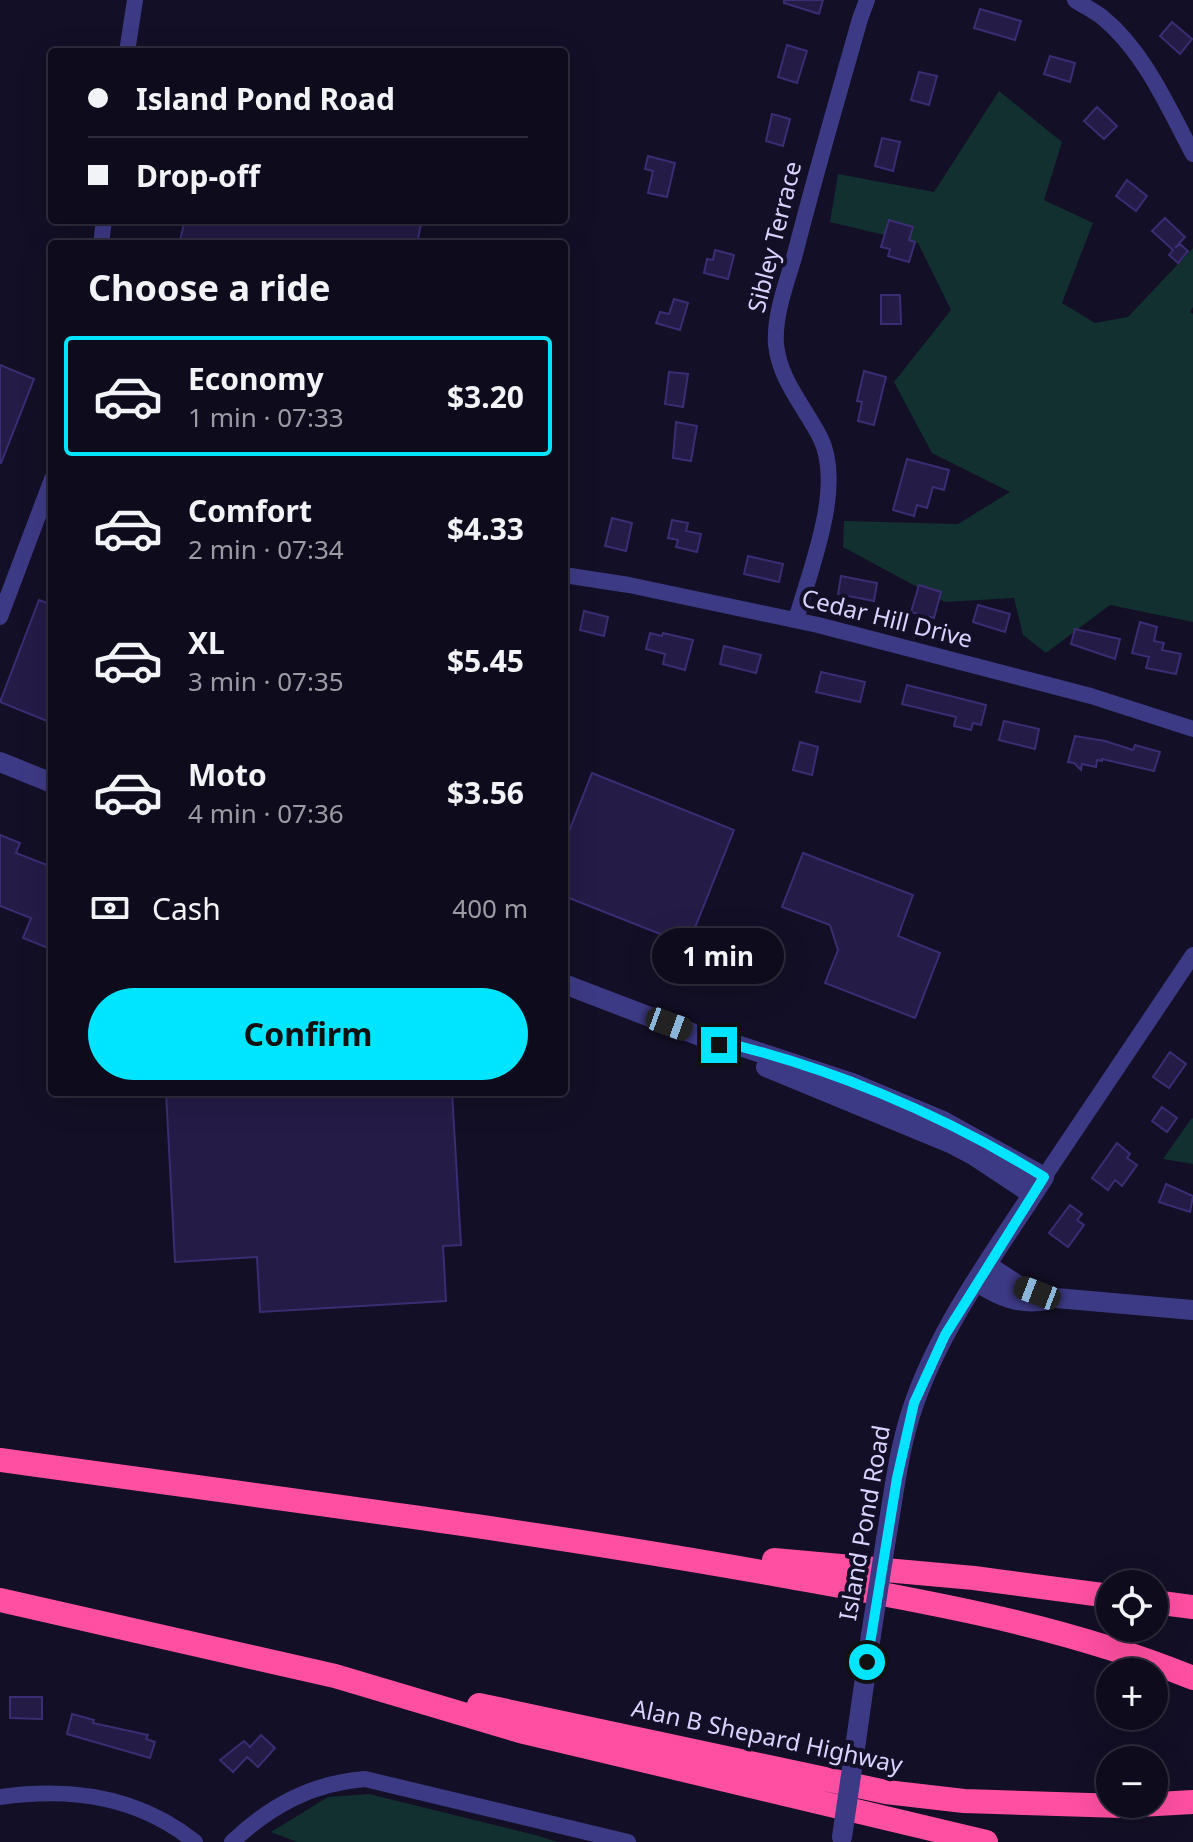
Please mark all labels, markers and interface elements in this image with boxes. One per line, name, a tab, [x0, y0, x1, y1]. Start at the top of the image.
text: Island Pond Road	[136, 78, 395, 119]
text: Drop-off	[136, 155, 260, 196]
street label: Sibley Terrace	[739, 157, 808, 316]
text: Choose a ride	[88, 263, 330, 312]
text: Economy	[188, 358, 324, 399]
icon: car	[92, 360, 164, 432]
text: $3.20	[447, 376, 524, 417]
text: 1 min · 07:33	[188, 399, 344, 435]
text: Comfort	[188, 490, 312, 531]
icon: car	[92, 492, 164, 564]
text: $4.33	[447, 508, 524, 549]
text: 2 min · 07:34	[188, 531, 344, 567]
street label: Cedar Hill Drive	[798, 580, 976, 655]
text: XL	[188, 622, 225, 663]
icon: car	[92, 624, 164, 696]
text: $5.45	[447, 640, 524, 681]
text: 3 min · 07:35	[188, 663, 344, 699]
text: Moto	[188, 754, 267, 795]
icon: car	[92, 756, 164, 828]
text: $3.56	[447, 772, 524, 813]
text: 4 min · 07:36	[188, 795, 344, 831]
icon: cash	[88, 886, 132, 930]
text: Cash	[152, 888, 221, 929]
text: 400 m	[452, 890, 528, 926]
callout: 1 min	[653, 929, 785, 985]
text: 1 min	[682, 938, 754, 974]
button: Confirm	[88, 988, 528, 1080]
car	[642, 1005, 696, 1043]
route end	[701, 1027, 737, 1063]
car	[1010, 1273, 1064, 1313]
street label: Island Pond Road	[830, 1423, 897, 1623]
map controls	[1096, 1570, 1168, 1818]
button: locate	[1096, 1570, 1168, 1642]
route start	[849, 1644, 885, 1680]
button: +	[1096, 1658, 1168, 1730]
street label: Alan B Shepard Highway	[629, 1691, 907, 1781]
button: −	[1096, 1746, 1168, 1818]

